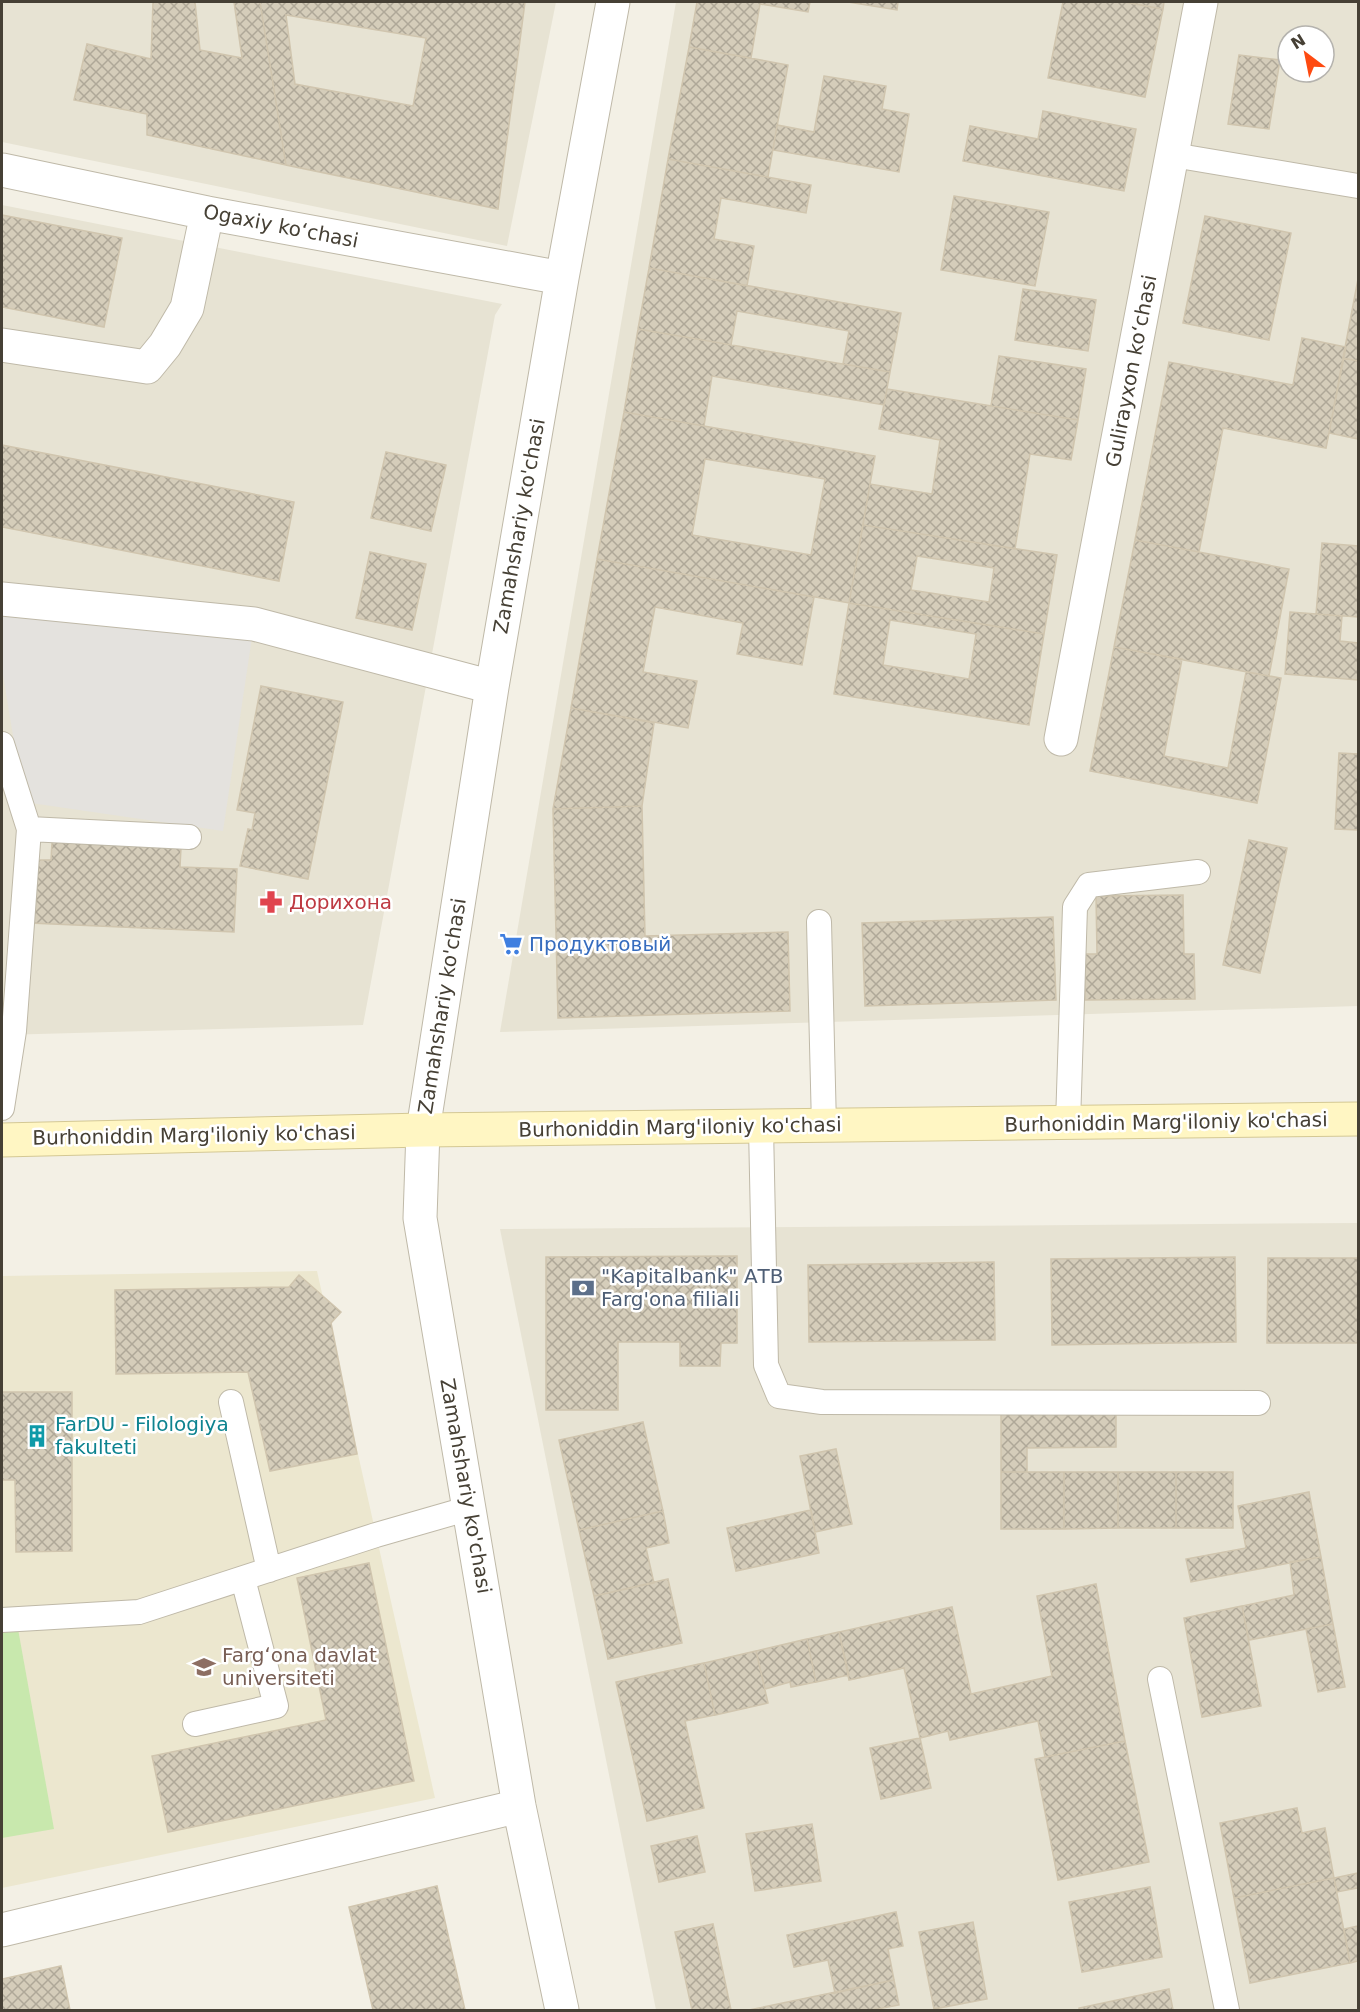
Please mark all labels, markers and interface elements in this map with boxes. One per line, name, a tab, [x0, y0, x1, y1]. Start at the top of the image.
north arrow	[1276, 24, 1336, 84]
text: N	[1288, 30, 1309, 53]
street label: Ogaxiy koʻchasi	[201, 199, 361, 253]
street label: Gulirayxon koʻchasi	[1101, 273, 1161, 469]
street label: Zamahshariy ko'chasi	[488, 416, 550, 636]
pharmacy icon: Дорихона	[258, 889, 284, 915]
place label: Дорихона	[289, 890, 392, 914]
street label: Zamahshariy ko'chasi	[413, 896, 471, 1116]
supermarket icon: Продуктовый	[498, 931, 524, 957]
place label: Продуктовый	[529, 932, 671, 956]
street label: Burhoniddin Marg'iloniy ko'chasi	[1004, 1107, 1328, 1137]
street label: Burhoniddin Marg'iloniy ko'chasi	[518, 1112, 842, 1142]
street label: Burhoniddin Marg'iloniy ko'chasi	[32, 1120, 356, 1150]
place label: "Kapitalbank" АТB Farg'ona filiali	[601, 1264, 784, 1311]
bank icon: "Kapitalbank" АТB Farg'ona filiali	[570, 1275, 596, 1301]
street label: Zamahshariy ko'chasi	[435, 1376, 497, 1596]
place label: FarDU - Filologiya fakulteti	[55, 1412, 229, 1459]
building icon: FarDU - Filologiya fakulteti	[24, 1423, 50, 1449]
place label: Fargʻona davlat universiteti	[222, 1643, 377, 1690]
school or university icon: Fargʻona davlat universiteti	[191, 1654, 217, 1680]

